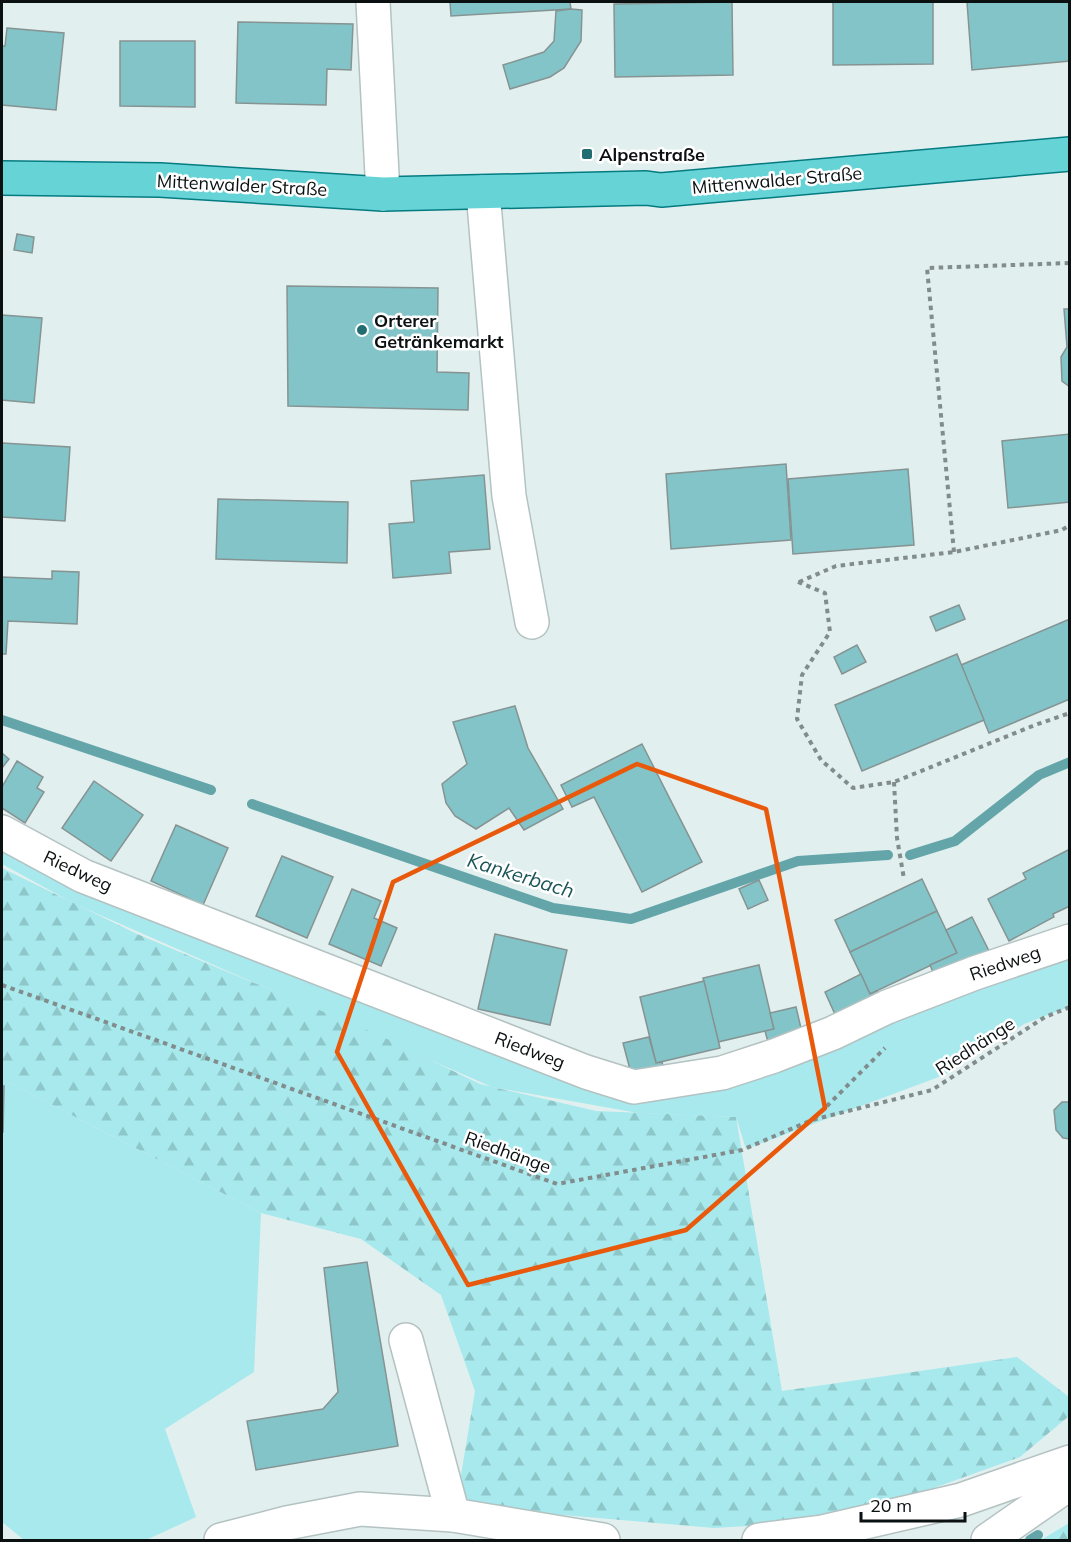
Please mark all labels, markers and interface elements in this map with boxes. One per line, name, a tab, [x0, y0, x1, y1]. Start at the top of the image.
place label: Alpenstraße	[599, 143, 705, 166]
marker: Alpenstraße	[580, 147, 594, 161]
street label: Mittenwalder Straße	[691, 161, 863, 199]
street label: Mittenwalder Straße	[156, 169, 328, 201]
place label: Orterer Getränkemarkt	[374, 309, 504, 353]
marker: Orterer Getränkemarkt	[355, 323, 369, 337]
street label: Riedweg	[40, 845, 116, 897]
water label: Kankerbach	[465, 847, 577, 903]
street label: Riedweg	[967, 940, 1043, 986]
street label: Riedhänge	[931, 1012, 1019, 1080]
street label: Riedweg	[492, 1026, 568, 1074]
street label: Riedhänge	[462, 1126, 554, 1178]
scale bar	[861, 1485, 964, 1523]
text: 20 m	[870, 1494, 912, 1517]

